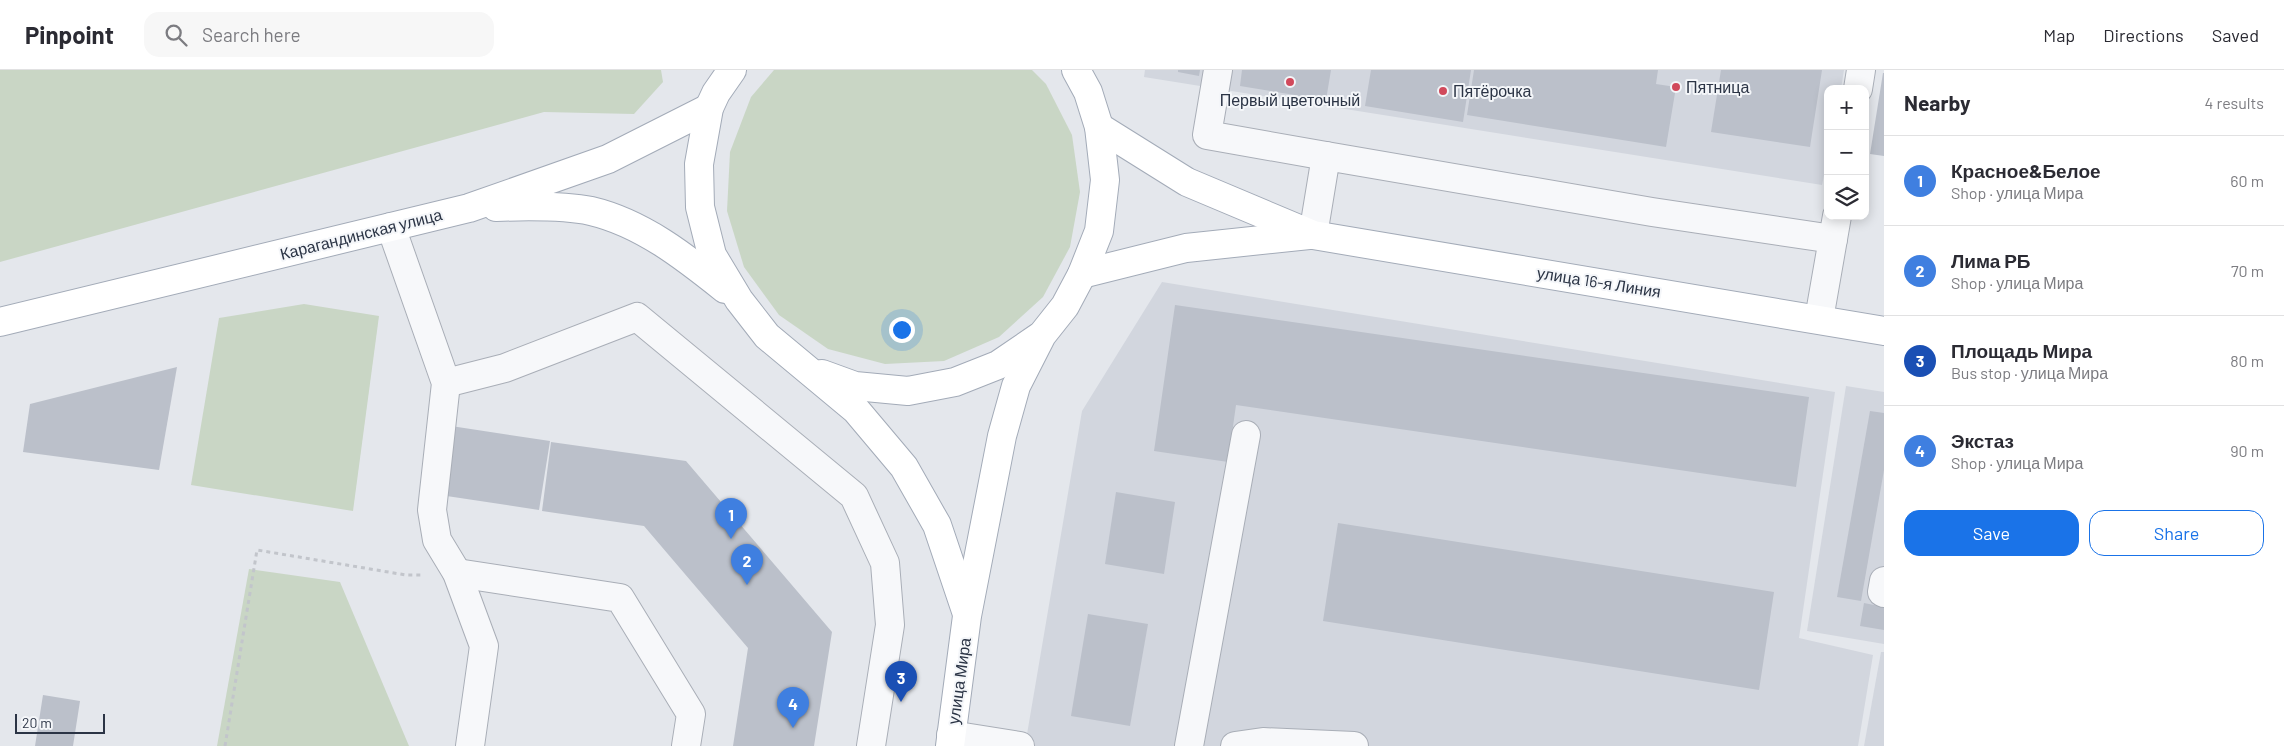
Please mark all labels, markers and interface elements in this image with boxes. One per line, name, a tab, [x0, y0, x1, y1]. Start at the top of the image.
search box	[144, 12, 494, 57]
text: Pinpoint	[25, 20, 114, 49]
icon: search	[162, 21, 190, 49]
text: Search here	[202, 23, 301, 46]
text: Map	[2043, 24, 2075, 46]
text: Directions	[2103, 24, 2184, 46]
text: Saved	[2212, 24, 2259, 46]
marker: Первый цветочный	[1284, 76, 1296, 88]
place label: Пятница	[1686, 77, 1749, 96]
place label: Пятёрочка	[1453, 81, 1532, 100]
marker: Пятница	[1670, 81, 1682, 93]
marker: Пятёрочка	[1437, 85, 1449, 97]
map controls	[1824, 85, 1869, 220]
button: +	[1824, 85, 1869, 130]
place label: Первый цветочный	[1220, 90, 1360, 109]
text: Nearby	[1904, 90, 1970, 115]
text: 4 results	[2204, 93, 2264, 112]
button: −	[1824, 130, 1869, 175]
text: Красное&Белое	[1951, 159, 2101, 182]
text: 1	[1917, 171, 1923, 190]
text: 60 m	[2230, 171, 2264, 190]
button: layers	[1824, 175, 1869, 220]
text: Shop · улица Мира	[1951, 183, 2083, 202]
street label: Карагандинская улица	[278, 204, 444, 263]
text: Лима РБ	[1951, 249, 2031, 272]
text: 2	[1916, 261, 1924, 280]
text: 70 m	[2231, 261, 2264, 280]
street label: улица 16-я Линия	[1536, 262, 1662, 301]
text: Shop · улица Мира	[1951, 273, 2083, 292]
your location	[889, 317, 915, 343]
text: Площадь Мира	[1951, 339, 2092, 362]
text: 3	[1916, 351, 1924, 370]
text: 80 m	[2230, 351, 2264, 370]
text: Bus stop · улица Мира	[1951, 363, 2108, 382]
text: Экстаз	[1951, 429, 2014, 452]
text: 4	[1915, 441, 1925, 460]
text: 90 m	[2230, 441, 2264, 460]
text: Shop · улица Мира	[1951, 453, 2083, 472]
pin: 1	[715, 498, 747, 539]
button: Save	[1904, 510, 2079, 556]
button: Share	[2089, 510, 2264, 556]
pin: 2	[731, 544, 763, 585]
street label: улица Мира	[943, 636, 974, 725]
pin: 3	[885, 661, 917, 702]
pin: 4	[777, 687, 809, 728]
scale bar	[15, 711, 105, 734]
text: 20 m	[22, 714, 52, 731]

